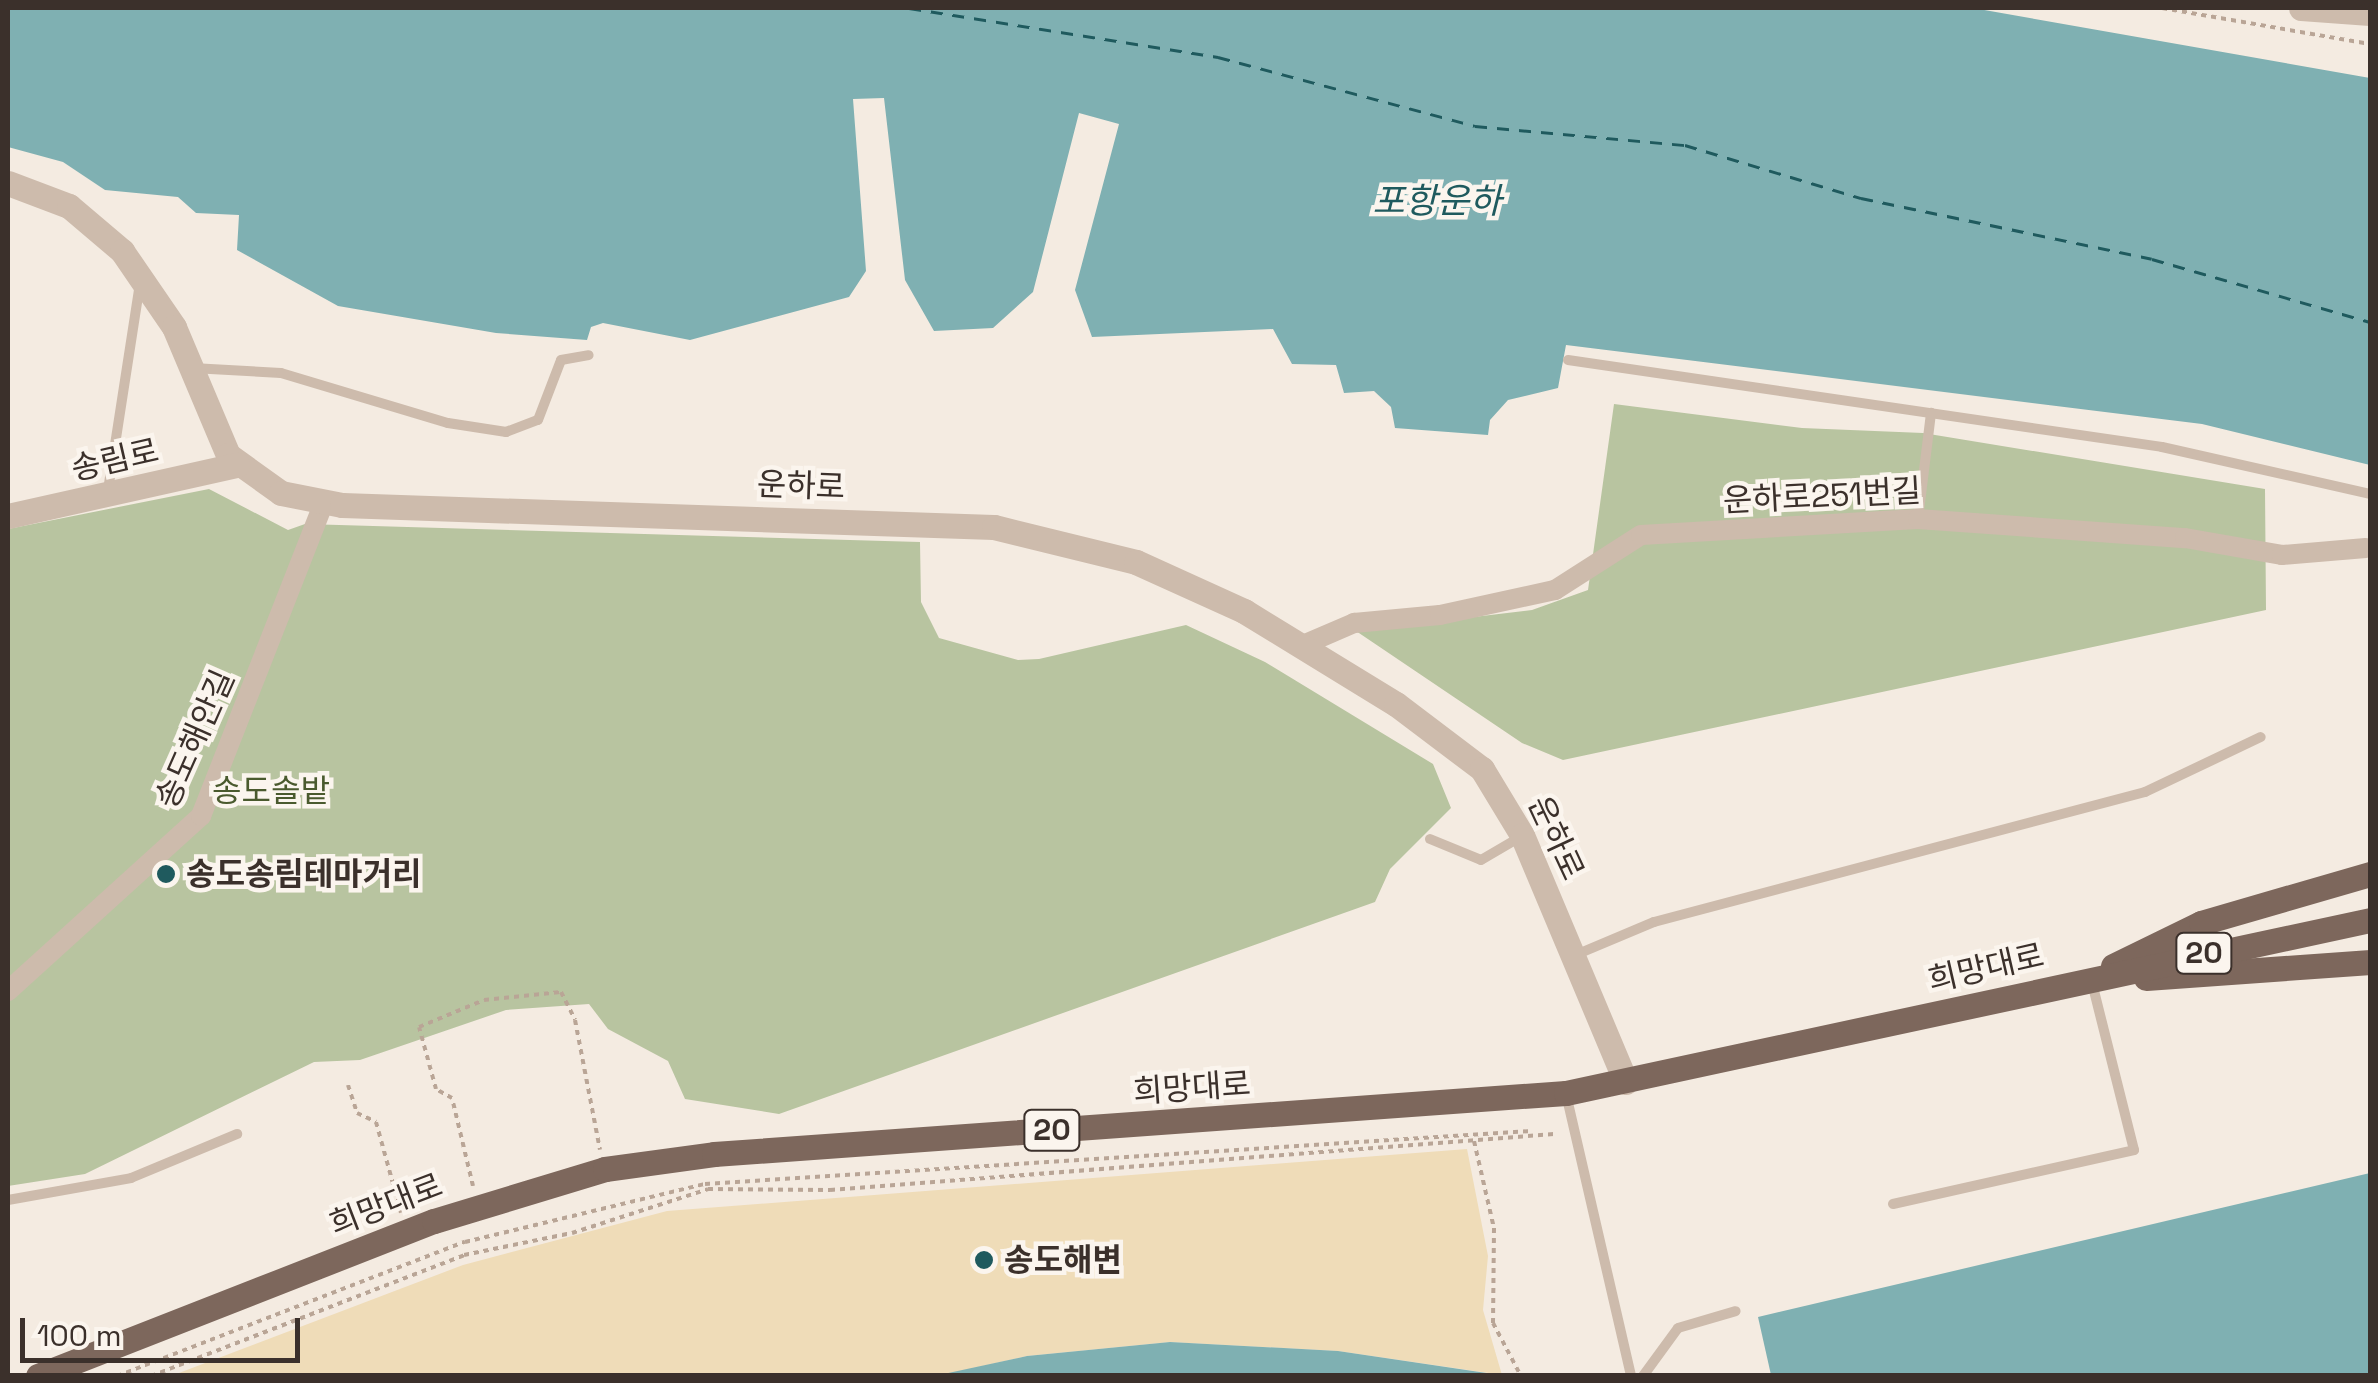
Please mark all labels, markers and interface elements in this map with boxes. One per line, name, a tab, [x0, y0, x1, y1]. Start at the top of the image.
water label: 포항운하	[1373, 180, 1501, 222]
street label: 송림로	[68, 431, 162, 489]
street label: 운하로	[756, 465, 846, 507]
street label: 운하로251번길	[1722, 472, 1922, 520]
street label: 송도해안길	[148, 664, 242, 814]
park label: 송도솔밭	[212, 772, 330, 810]
street label: 운하로	[1520, 790, 1592, 886]
place label: 송도송림테마거리	[186, 855, 422, 893]
marker: 송도송림테마거리	[155, 863, 177, 885]
road number: 20	[2174, 928, 2234, 978]
street label: 희망대로	[1924, 936, 2048, 1000]
street label: 희망대로	[1132, 1065, 1252, 1111]
road number: 20	[1022, 1105, 1082, 1155]
street label: 희망대로	[324, 1166, 448, 1244]
place label: 송도해변	[1004, 1241, 1122, 1279]
marker: 송도해변	[973, 1249, 995, 1271]
scale bar	[25, 1298, 305, 1360]
text: 100 m	[37, 1316, 122, 1355]

